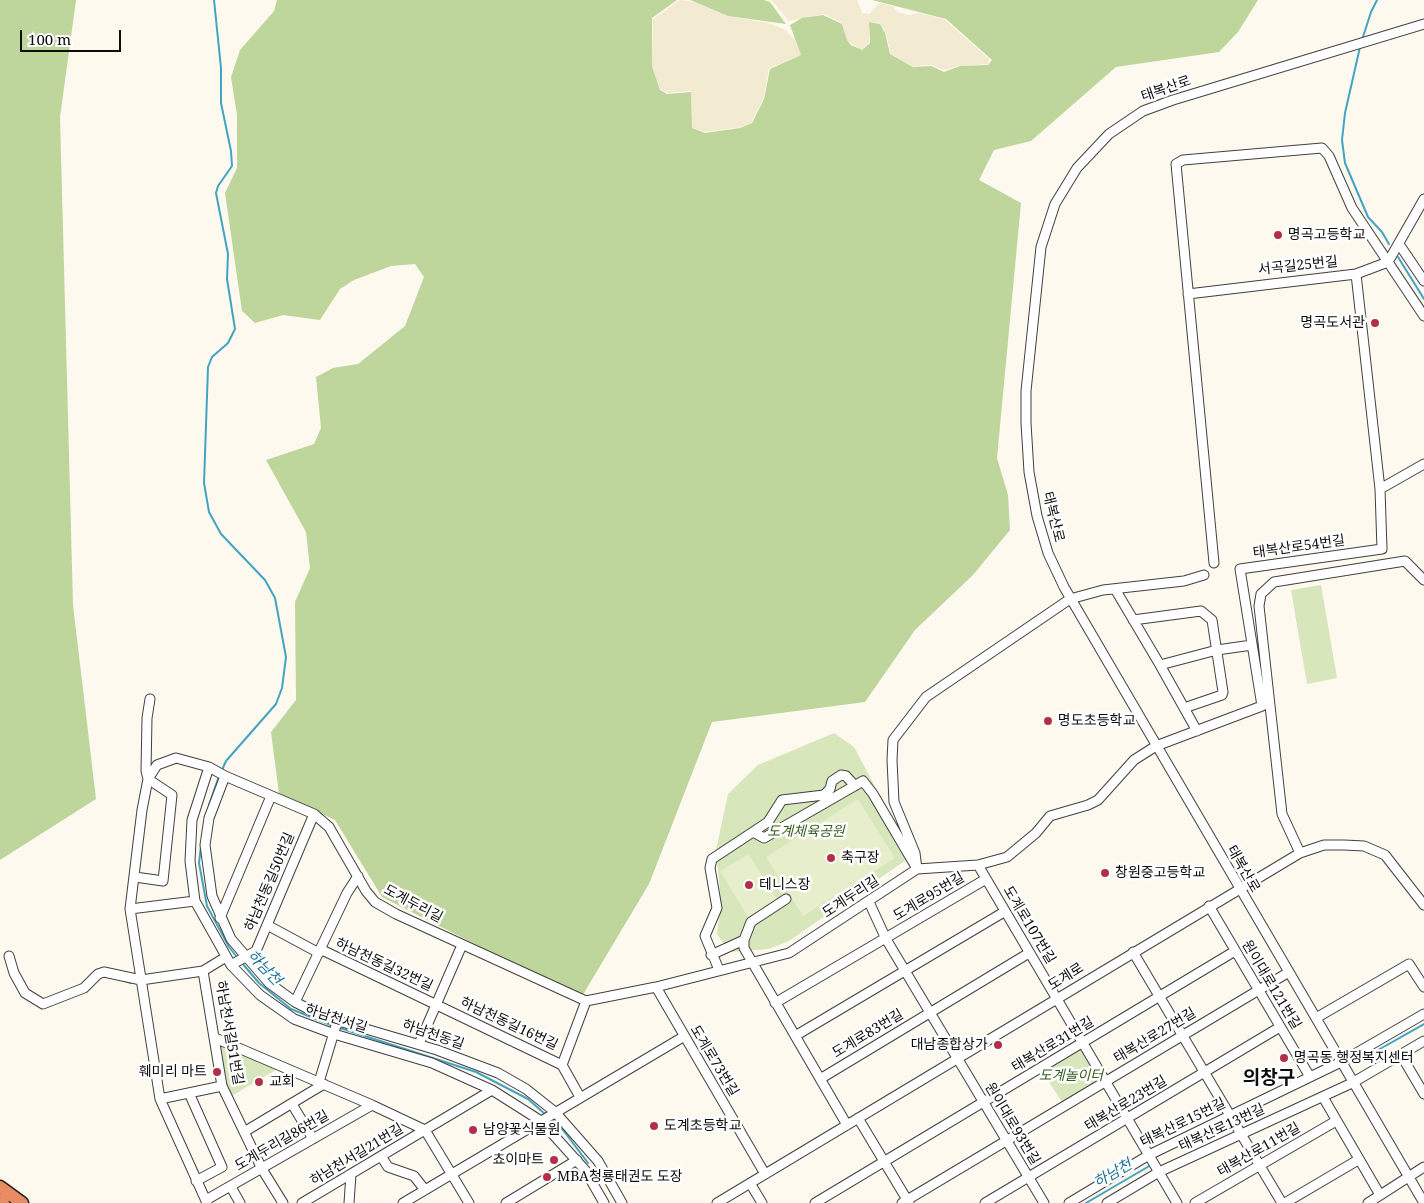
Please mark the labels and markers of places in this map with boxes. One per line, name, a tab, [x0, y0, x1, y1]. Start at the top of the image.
place label: 명곡고등학교	[1288, 227, 1365, 243]
marker: 명곡고등학교	[1272, 229, 1284, 241]
place label: 명곡도서관	[1301, 315, 1365, 331]
marker: 명곡도서관	[1369, 317, 1381, 329]
place label: 명도초등학교	[1058, 713, 1135, 729]
marker: 명도초등학교	[1042, 715, 1054, 727]
place label: 축구장	[841, 850, 880, 866]
marker: 축구장	[825, 852, 837, 864]
place label: 창원중고등학교	[1115, 865, 1205, 881]
marker: 창원중고등학교	[1099, 867, 1111, 879]
place label: 테니스장	[759, 877, 811, 893]
marker: 테니스장	[743, 879, 755, 891]
place label: 대남종합상가	[911, 1037, 988, 1053]
marker: 대남종합상가	[992, 1039, 1004, 1051]
place label: 명곡동 행정복지센터	[1294, 1050, 1414, 1066]
marker: 명곡동 행정복지센터	[1278, 1052, 1290, 1064]
place label: 훼미리 마트	[139, 1064, 207, 1080]
marker: 훼미리 마트	[211, 1066, 223, 1078]
place label: 교회	[269, 1074, 295, 1090]
marker: 교회	[253, 1076, 265, 1088]
place label: 도계초등학교	[664, 1118, 741, 1134]
marker: 도계초등학교	[648, 1120, 660, 1132]
place label: 남양꽃식물원	[483, 1122, 560, 1138]
marker: 남양꽃식물원	[467, 1124, 479, 1136]
place label: 쵸이마트	[492, 1152, 544, 1168]
marker: 쵸이마트	[548, 1154, 560, 1166]
place label: MBA청룡태권도 도장	[557, 1169, 683, 1185]
marker: MBA청룡태권도 도장	[541, 1171, 553, 1183]

